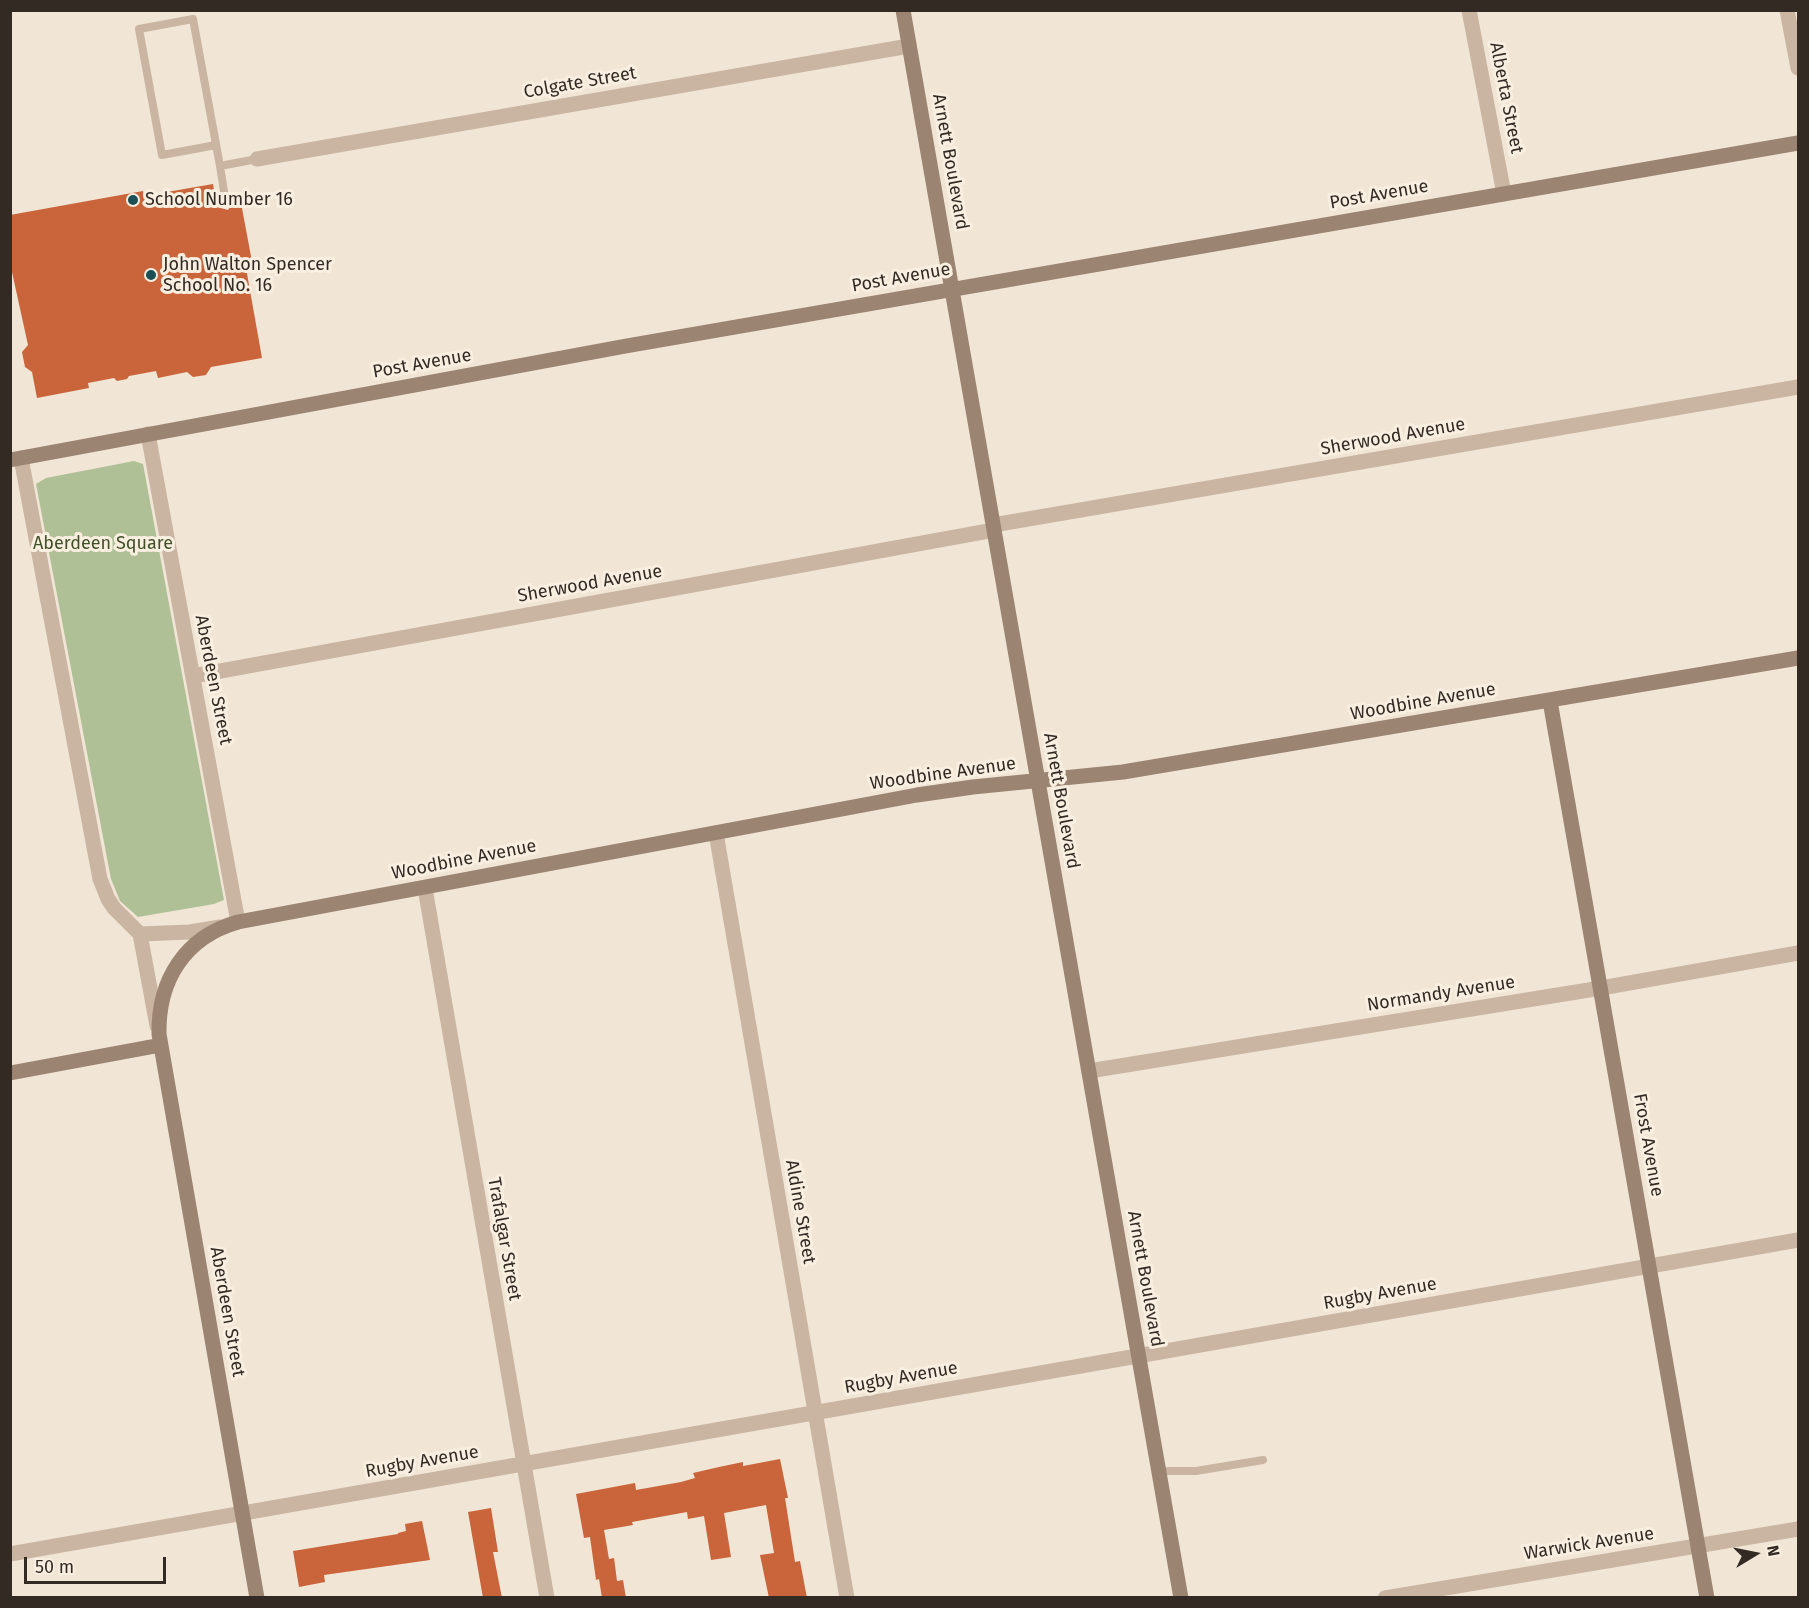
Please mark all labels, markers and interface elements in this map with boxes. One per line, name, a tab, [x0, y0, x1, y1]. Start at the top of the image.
street label: Alberta Street	[1485, 41, 1527, 155]
street label: Colgate Street	[522, 62, 638, 104]
street label: Arnett Boulevard	[927, 92, 973, 232]
street label: Post Avenue	[1328, 176, 1430, 214]
place label: School Number 16	[145, 189, 293, 211]
marker: School Number 16	[126, 193, 140, 207]
place label: John Walton Spencer School No. 16	[163, 254, 332, 296]
street label: Post Avenue	[850, 259, 952, 297]
marker: John Walton Spencer School No. 16	[144, 268, 158, 282]
street label: Post Avenue	[371, 345, 473, 383]
street label: Sherwood Avenue	[1319, 414, 1467, 460]
park label: Aberdeen Square	[33, 533, 173, 555]
street label: Sherwood Avenue	[516, 561, 664, 607]
street label: Aberdeen Street	[190, 613, 236, 747]
street label: Woodbine Avenue	[1349, 679, 1497, 725]
street label: Arnett Boulevard	[1038, 731, 1084, 871]
street label: Woodbine Avenue	[869, 753, 1017, 795]
street label: Woodbine Avenue	[390, 835, 538, 885]
street label: Normandy Avenue	[1365, 972, 1517, 1016]
street label: Frost Avenue	[1628, 1092, 1668, 1198]
street label: Aldine Street	[780, 1158, 820, 1266]
street label: Trafalgar Street	[483, 1176, 525, 1302]
street label: Arnett Boulevard	[1122, 1209, 1168, 1349]
street label: Aberdeen Street	[205, 1245, 249, 1379]
street label: Rugby Avenue	[1322, 1273, 1438, 1315]
street label: Rugby Avenue	[843, 1357, 959, 1399]
street label: Rugby Avenue	[364, 1441, 480, 1483]
street label: Warwick Avenue	[1522, 1523, 1656, 1565]
north arrow	[1725, 1524, 1785, 1584]
text: N	[1763, 1544, 1783, 1558]
scale bar	[27, 1545, 170, 1583]
text: 50 m	[35, 1556, 74, 1578]

